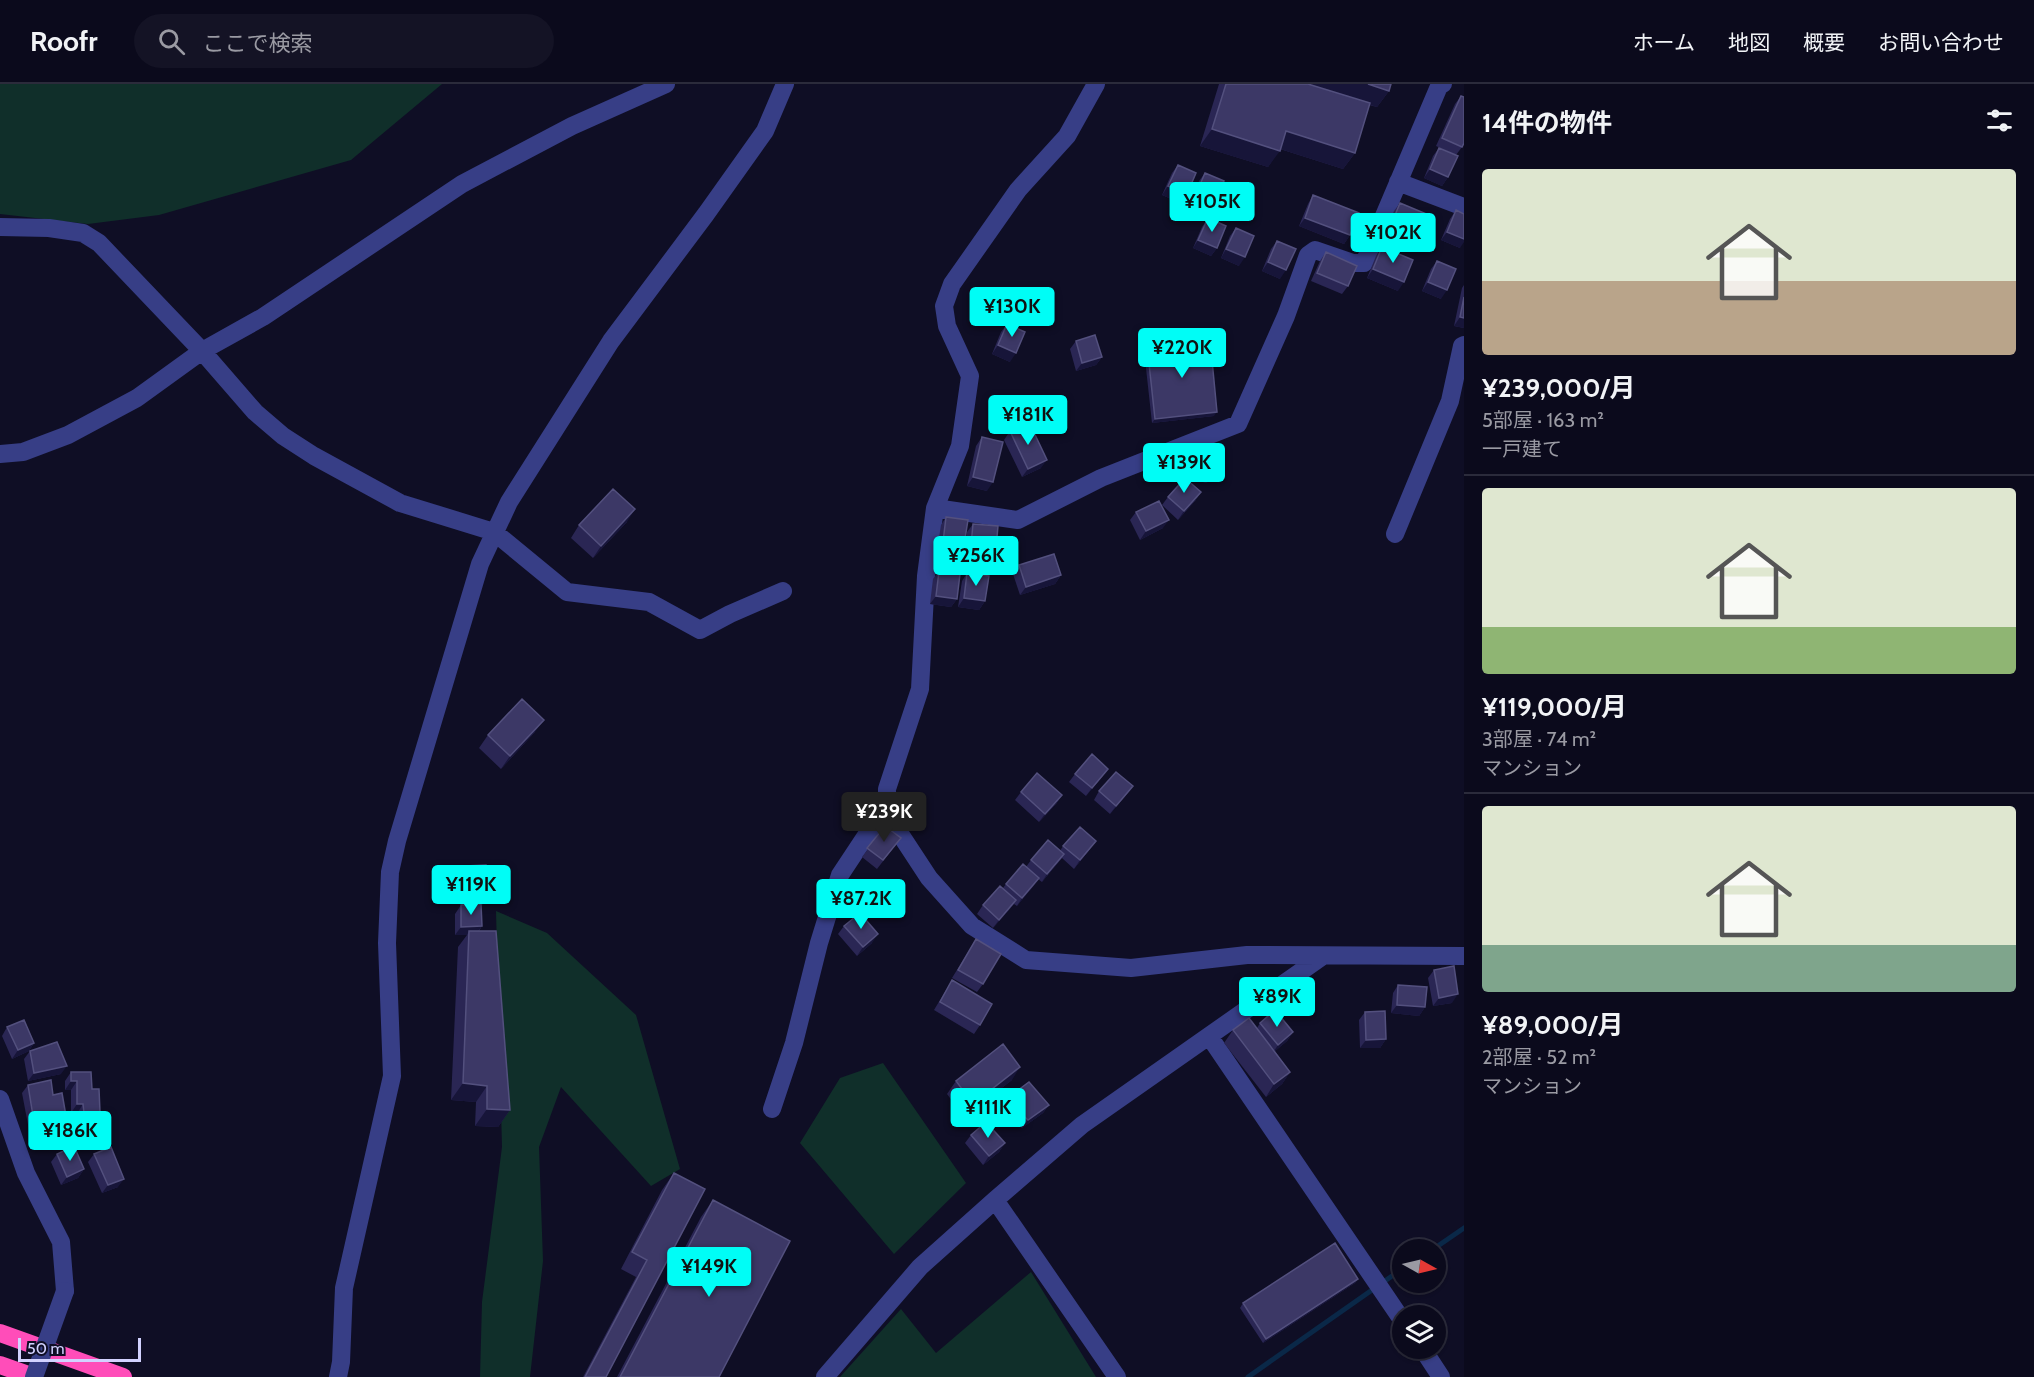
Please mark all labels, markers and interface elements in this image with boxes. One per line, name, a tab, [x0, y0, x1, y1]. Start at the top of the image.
search box	[134, 14, 554, 68]
text: Roofr	[30, 24, 98, 58]
icon: search	[155, 25, 188, 58]
text: ここで検索	[203, 30, 313, 57]
text: ホーム	[1633, 30, 1695, 55]
text: 地図	[1728, 30, 1770, 55]
text: 概要	[1803, 30, 1845, 55]
text: お問い合わせ	[1878, 30, 2004, 55]
icon: filters	[1983, 104, 2016, 137]
text: 14件の物件	[1482, 107, 1612, 139]
pin: ¥105K	[1170, 182, 1254, 233]
text: ¥105K	[1184, 189, 1240, 213]
icon: home	[1695, 208, 1803, 316]
pin: ¥102K	[1351, 213, 1435, 264]
text: ¥102K	[1365, 220, 1421, 244]
pin: ¥130K	[970, 287, 1054, 338]
text: ¥130K	[984, 294, 1040, 318]
pin: ¥220K	[1140, 328, 1224, 379]
text: ¥220K	[1152, 335, 1212, 359]
text: ¥239,000/月	[1482, 372, 1636, 404]
pin: ¥181K	[986, 395, 1070, 446]
text: ¥181K	[1002, 402, 1054, 426]
text: 5部屋 · 163 m²	[1482, 408, 1604, 432]
text: 一戸建て	[1482, 437, 1562, 461]
pin: ¥139K	[1142, 443, 1226, 494]
text: ¥139K	[1157, 450, 1211, 474]
icon: home	[1695, 527, 1803, 635]
pin: ¥256K	[934, 536, 1018, 587]
text: ¥256K	[947, 543, 1005, 567]
text: ¥119,000/月	[1482, 691, 1627, 723]
text: 3部屋 · 74 m²	[1482, 727, 1596, 751]
text: マンション	[1482, 756, 1582, 780]
pin: ¥239K	[842, 792, 926, 843]
text: ¥239K	[855, 799, 913, 823]
icon: home	[1695, 845, 1803, 953]
pin: ¥119K	[429, 865, 513, 916]
text: ¥119K	[446, 872, 496, 896]
pin: ¥87.2K	[812, 879, 910, 930]
text: ¥87.2K	[830, 886, 892, 910]
pin: ¥89K	[1241, 977, 1313, 1028]
text: ¥89K	[1253, 984, 1301, 1008]
text: ¥89,000/月	[1482, 1009, 1623, 1041]
text: 2部屋 · 52 m²	[1482, 1045, 1596, 1069]
text: マンション	[1482, 1074, 1582, 1098]
pin: ¥111K	[946, 1088, 1030, 1139]
text: ¥111K	[965, 1095, 1011, 1119]
pin: ¥186K	[28, 1111, 112, 1162]
text: ¥186K	[42, 1118, 98, 1142]
north arrow	[1392, 1239, 1446, 1293]
map controls	[1392, 1239, 1446, 1359]
pin: ¥149K	[667, 1247, 751, 1298]
text: ¥149K	[681, 1254, 737, 1278]
button: layers	[1392, 1305, 1446, 1359]
scale bar	[18, 1335, 141, 1362]
text: 50 m	[27, 1339, 64, 1358]

